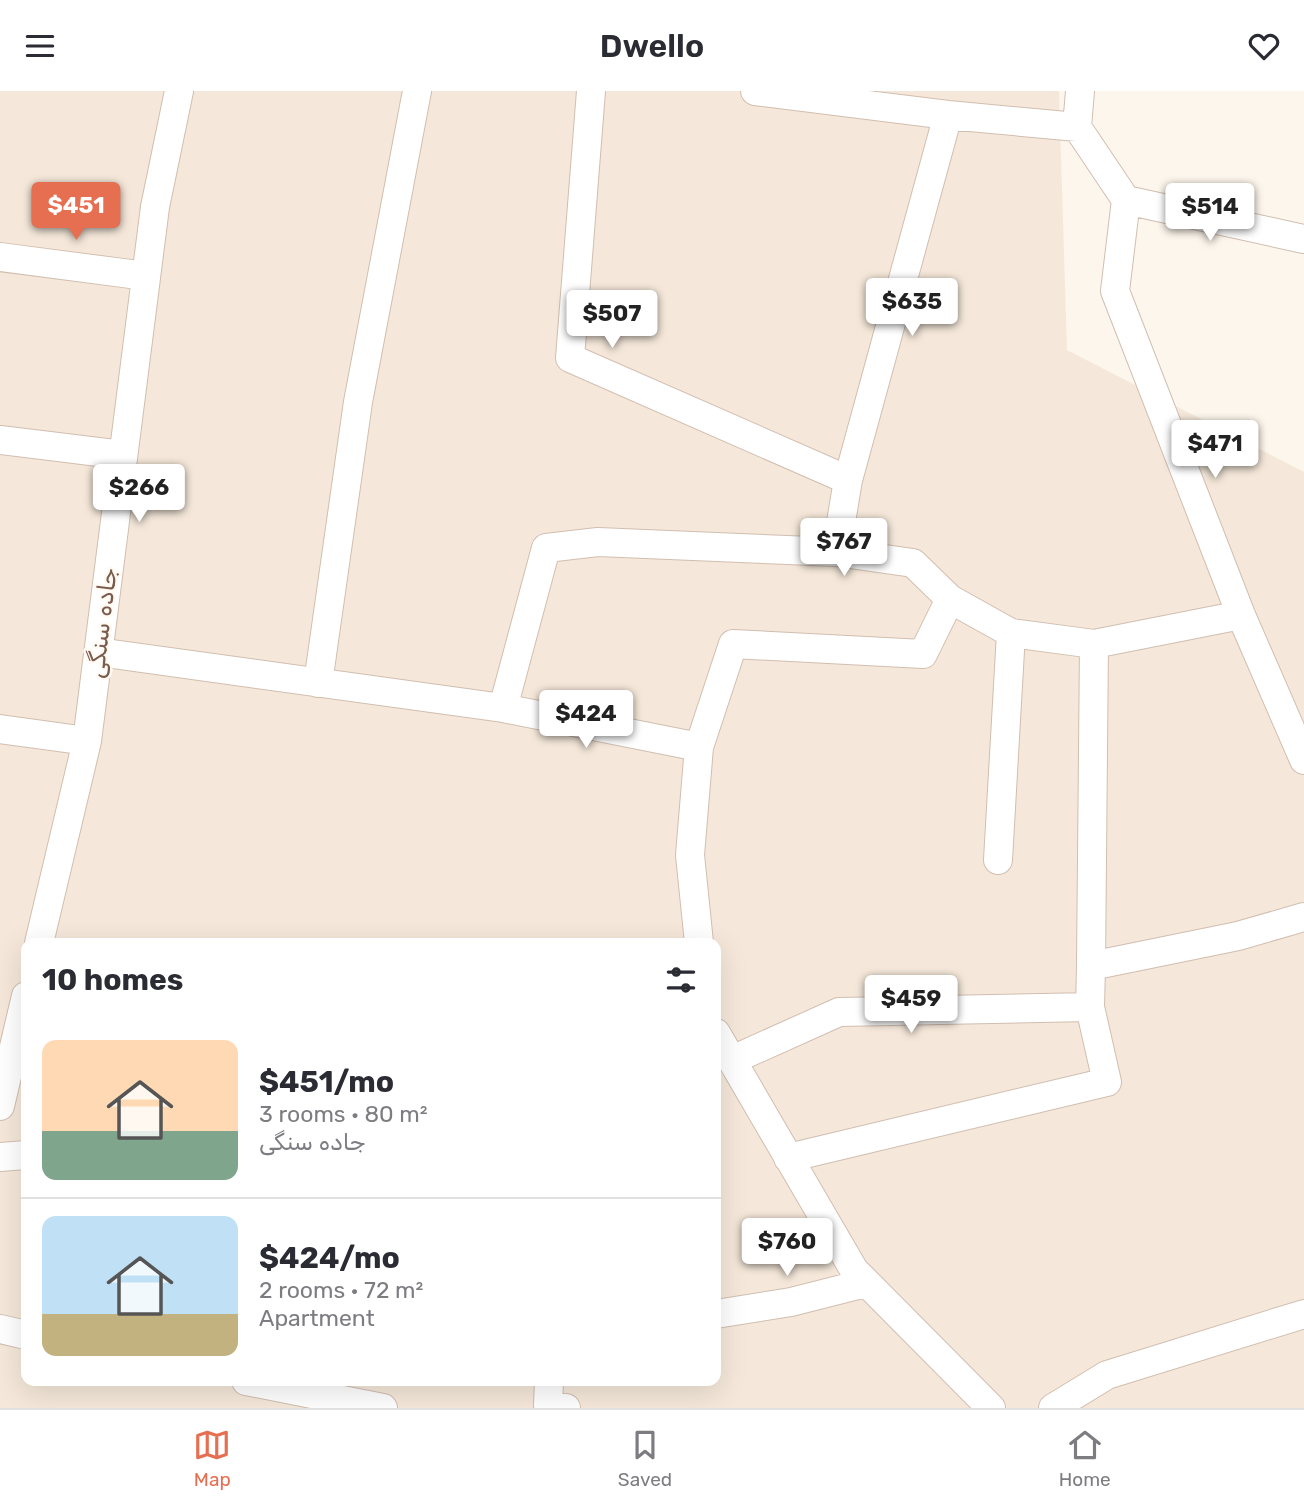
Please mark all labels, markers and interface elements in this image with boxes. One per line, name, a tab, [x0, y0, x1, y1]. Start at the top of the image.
icon: menu	[21, 27, 59, 65]
text: Dwello	[600, 27, 704, 65]
icon: heart	[1245, 27, 1283, 65]
pin: $451	[35, 183, 117, 242]
pin: $514	[1169, 183, 1251, 243]
text: $451	[47, 191, 105, 219]
text: $514	[1181, 192, 1239, 220]
pin: $635	[871, 279, 953, 338]
text: $635	[882, 287, 942, 315]
pin: $507	[571, 291, 653, 350]
text: $507	[582, 299, 642, 327]
pin: $471	[1174, 421, 1256, 480]
text: $471	[1187, 429, 1243, 457]
pin: $266	[98, 465, 180, 524]
text: $266	[109, 473, 169, 501]
pin: $767	[803, 519, 885, 578]
text: $767	[816, 527, 872, 555]
street label: جاده سنگی	[81, 566, 123, 680]
pin: $424	[545, 691, 627, 750]
text: $424	[555, 699, 617, 727]
icon: filters	[662, 961, 700, 999]
text: 10 homes	[42, 962, 183, 998]
pin: $459	[870, 975, 952, 1035]
text: $459	[881, 984, 941, 1012]
text: $451/mo	[259, 1064, 394, 1100]
icon: home	[98, 1068, 182, 1152]
text: 3 rooms · 80 m²	[259, 1100, 428, 1128]
text: جاده سنگی	[259, 1128, 366, 1156]
pin: $760	[746, 1219, 828, 1278]
text: $760	[758, 1227, 816, 1255]
text: $424/mo	[259, 1240, 400, 1276]
icon: home	[98, 1244, 182, 1328]
text: 2 rooms · 72 m²	[259, 1276, 423, 1304]
text: Apartment	[259, 1304, 375, 1332]
tab: Map	[193, 1426, 231, 1491]
tab: Saved	[618, 1426, 672, 1491]
tab: Home	[1059, 1426, 1111, 1491]

